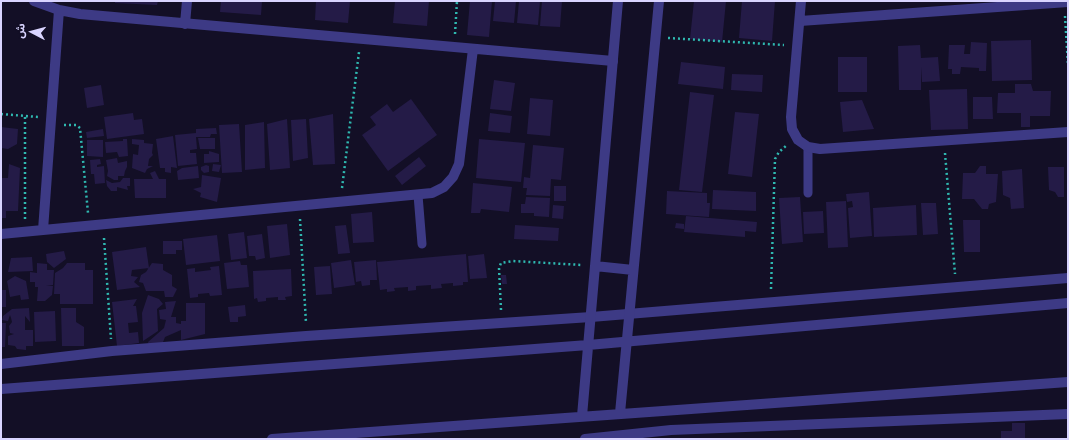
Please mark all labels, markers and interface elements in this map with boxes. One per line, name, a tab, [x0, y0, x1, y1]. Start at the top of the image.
north arrow	[12, 12, 52, 52]
text: ش	[13, 23, 27, 39]

